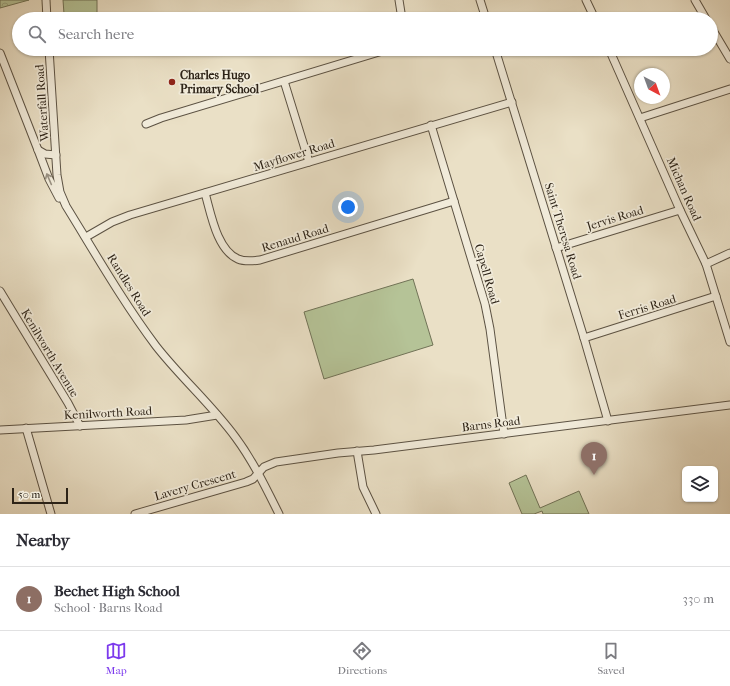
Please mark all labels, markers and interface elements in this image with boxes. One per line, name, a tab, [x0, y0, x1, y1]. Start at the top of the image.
search box	[12, 12, 718, 56]
icon: search	[26, 23, 48, 45]
text: Search here	[58, 25, 134, 43]
street label: Waterfall Road	[32, 64, 52, 143]
place label: Charles Hugo Primary School	[180, 68, 260, 97]
north arrow	[634, 68, 670, 104]
marker: Charles Hugo Primary School	[167, 77, 177, 87]
street label: Mayflower Road	[252, 136, 337, 174]
street label: Michan Road	[664, 155, 704, 223]
one-way arrow	[45, 174, 52, 186]
street label: Saint Theresa Road	[542, 181, 584, 281]
your location	[338, 197, 358, 217]
street label: Jervis Road	[584, 203, 645, 234]
street label: Renaud Road	[260, 221, 331, 255]
street label: Capell Road	[472, 242, 502, 306]
street label: Randles Road	[104, 251, 154, 319]
street label: Ferris Road	[616, 291, 678, 322]
street label: Kenilworth Avenue	[18, 306, 82, 400]
street label: Kenilworth Road	[64, 404, 153, 422]
street label: Barns Road	[461, 413, 522, 435]
pin: 1	[581, 442, 607, 475]
street label: Lavery Crescent	[153, 466, 238, 503]
map controls	[682, 466, 718, 502]
button: layers	[682, 466, 718, 502]
scale bar	[12, 486, 68, 505]
text: 50 m	[18, 488, 40, 501]
text: Nearby	[16, 530, 70, 550]
text: Bechet High School	[54, 582, 180, 600]
text: 1	[27, 591, 31, 606]
text: 330 m	[683, 591, 714, 606]
text: School · Barns Road	[54, 600, 163, 615]
tab: Map	[105, 640, 127, 677]
tab: Directions	[338, 640, 387, 677]
tab: Saved	[597, 640, 625, 677]

